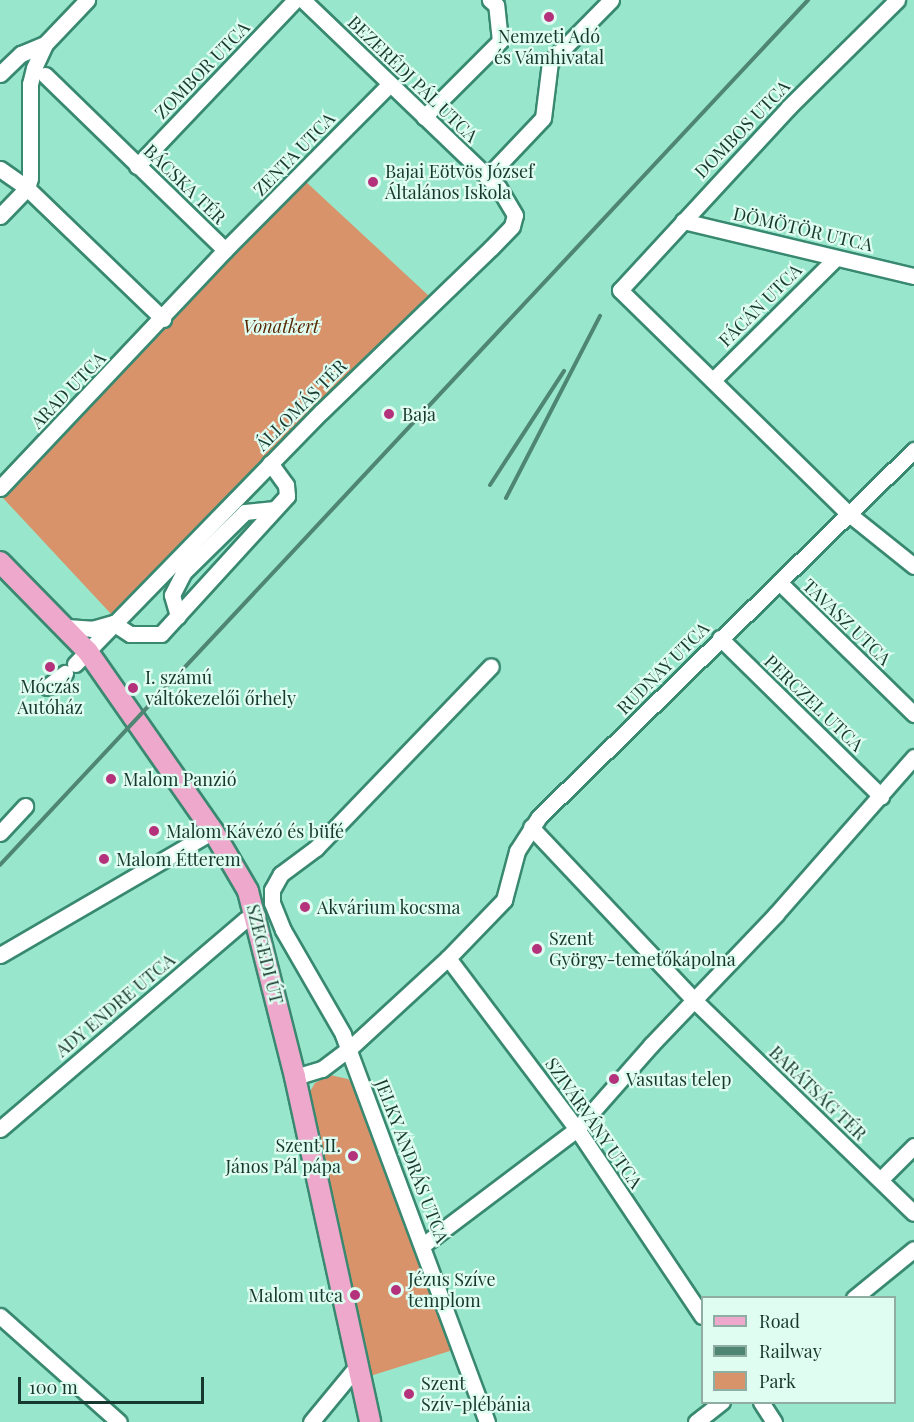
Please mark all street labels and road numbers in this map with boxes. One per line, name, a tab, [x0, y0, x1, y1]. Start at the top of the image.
street label: BEZERÉDJ PÁL UTCA	[343, 11, 483, 147]
street label: ZOMBOR UTCA	[150, 17, 254, 123]
street label: DOMBOS UTCA	[690, 76, 794, 182]
street label: ZENTA UTCA	[249, 108, 339, 200]
street label: BÁCSKA TÉR	[139, 139, 231, 229]
street label: DÖMÖTÖR UTCA	[731, 202, 875, 256]
street label: FÁCÁN UTCA	[714, 259, 806, 351]
street label: ARAD UTCA	[26, 347, 110, 433]
street label: ÁLLOMÁS TÉR	[251, 355, 351, 455]
street label: TAVASZ UTCA	[798, 575, 896, 669]
street label: RUDNAY UTCA	[612, 617, 714, 719]
street label: PERCZEL UTCA	[760, 650, 868, 756]
street label: SZEGEDI ÚT	[242, 902, 288, 1006]
street label: ADY ENDRE UTCA	[51, 949, 179, 1061]
street label: BARÁTSÁG TÉR	[765, 1041, 871, 1145]
street label: SZIVÁRVÁNY UTCA	[541, 1053, 647, 1193]
street label: JELKY ANDRÁS UTCA	[371, 1075, 453, 1247]

